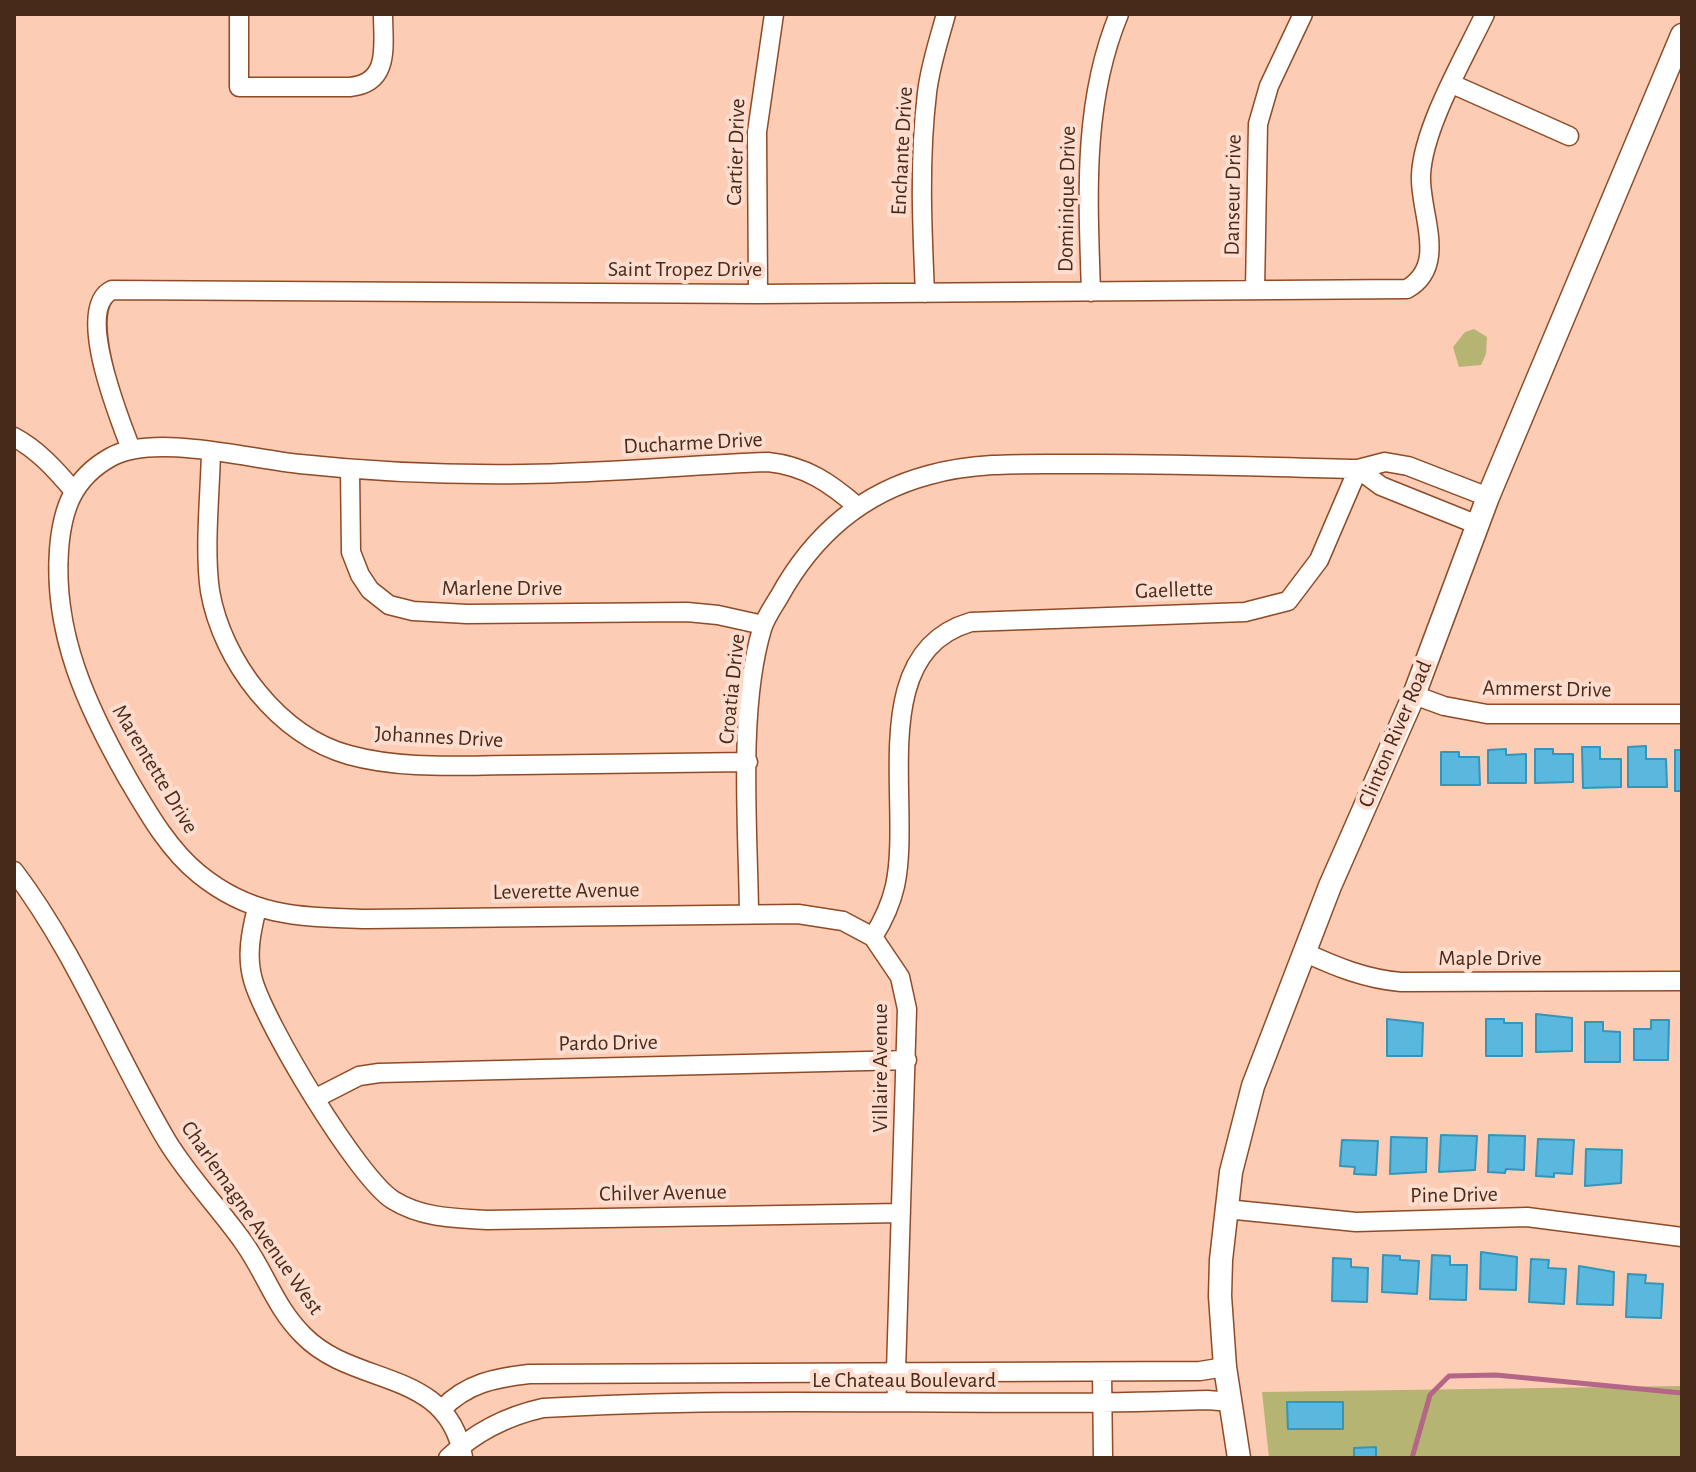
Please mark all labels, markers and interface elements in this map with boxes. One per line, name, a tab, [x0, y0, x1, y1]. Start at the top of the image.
street label: Enchante Drive	[885, 86, 919, 216]
street label: Cartier Drive	[721, 98, 751, 206]
street label: Dominique Drive	[1053, 126, 1081, 272]
street label: Danseur Drive	[1219, 134, 1247, 256]
street label: Saint Tropez Drive	[608, 256, 762, 282]
street label: Ducharme Drive	[623, 426, 763, 460]
street label: Marlene Drive	[442, 575, 562, 601]
street label: Gaellette	[1134, 575, 1214, 605]
street label: Croatia Drive	[713, 632, 751, 746]
street label: Clinton River Road	[1352, 657, 1438, 811]
street label: Ammerst Drive	[1482, 675, 1612, 703]
street label: Marentette Drive	[106, 700, 204, 838]
street label: Johannes Drive	[374, 720, 504, 754]
street label: Leverette Avenue	[492, 877, 640, 905]
street label: Maple Drive	[1438, 945, 1542, 971]
street label: Villaire Avenue	[867, 1003, 893, 1133]
street label: Pardo Drive	[558, 1029, 658, 1057]
street label: Charlemagne Avenue West	[175, 1116, 329, 1320]
street label: Chilver Avenue	[599, 1179, 727, 1207]
street label: Pine Drive	[1410, 1181, 1498, 1209]
street label: Le Chateau Boulevard	[812, 1367, 996, 1393]

